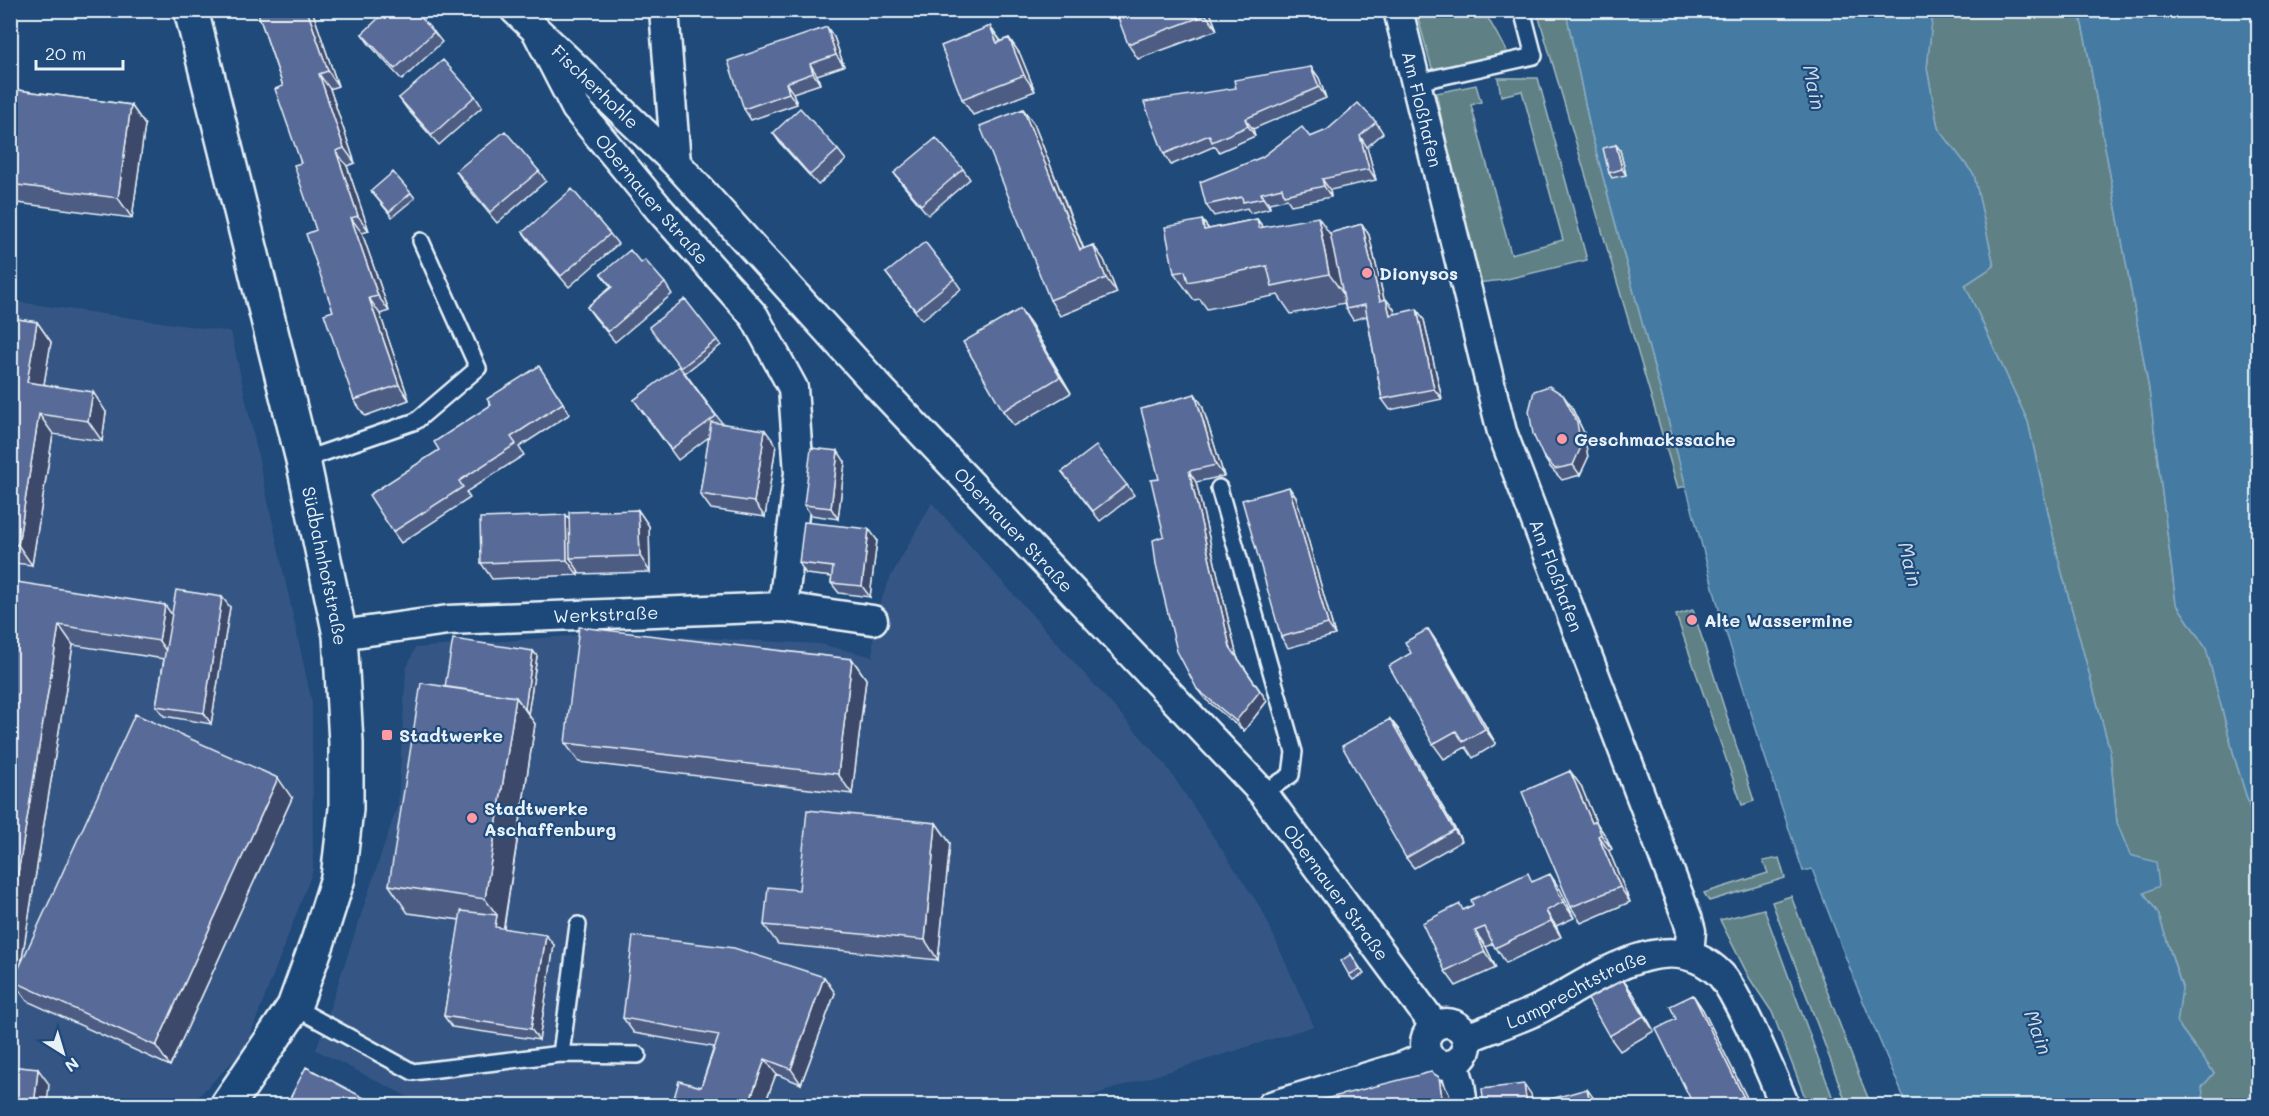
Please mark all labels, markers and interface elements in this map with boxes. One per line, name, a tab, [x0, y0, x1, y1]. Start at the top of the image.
scale bar	[36, 33, 123, 71]
street label: Fischerhohle	[547, 39, 644, 134]
text: 20 m	[45, 41, 86, 65]
street label: Am Floßhafen	[1397, 48, 1448, 170]
water label: Main	[1798, 62, 1832, 112]
street label: Obernauer Straße	[590, 129, 714, 269]
place label: Dionysos	[1379, 261, 1458, 285]
marker: Dionysos	[1360, 266, 1374, 280]
place label: Geschmackssache	[1574, 427, 1736, 451]
marker: Geschmackssache	[1555, 432, 1569, 446]
street label: Obernauer Straße	[949, 462, 1079, 597]
street label: Südbahnhofstraße	[297, 484, 353, 646]
street label: Am Floßhafen	[1524, 516, 1589, 635]
water label: Main	[1893, 539, 1929, 589]
street label: Werkstraße	[553, 600, 659, 628]
place label: Alte Wassermine	[1704, 608, 1853, 632]
marker: Alte Wassermine	[1685, 613, 1699, 627]
place label: Stadtwerke	[399, 723, 503, 747]
marker: Stadtwerke	[380, 728, 394, 742]
place label: Stadtwerke Aschaffenburg	[484, 796, 616, 841]
marker: Stadtwerke Aschaffenburg	[465, 811, 479, 825]
street label: Obernauer Straße	[1278, 819, 1395, 965]
street label: Lamprechtstraße	[1503, 945, 1649, 1034]
water label: Main	[2019, 1006, 2059, 1058]
north arrow	[33, 1023, 93, 1083]
text: N	[61, 1053, 84, 1077]

